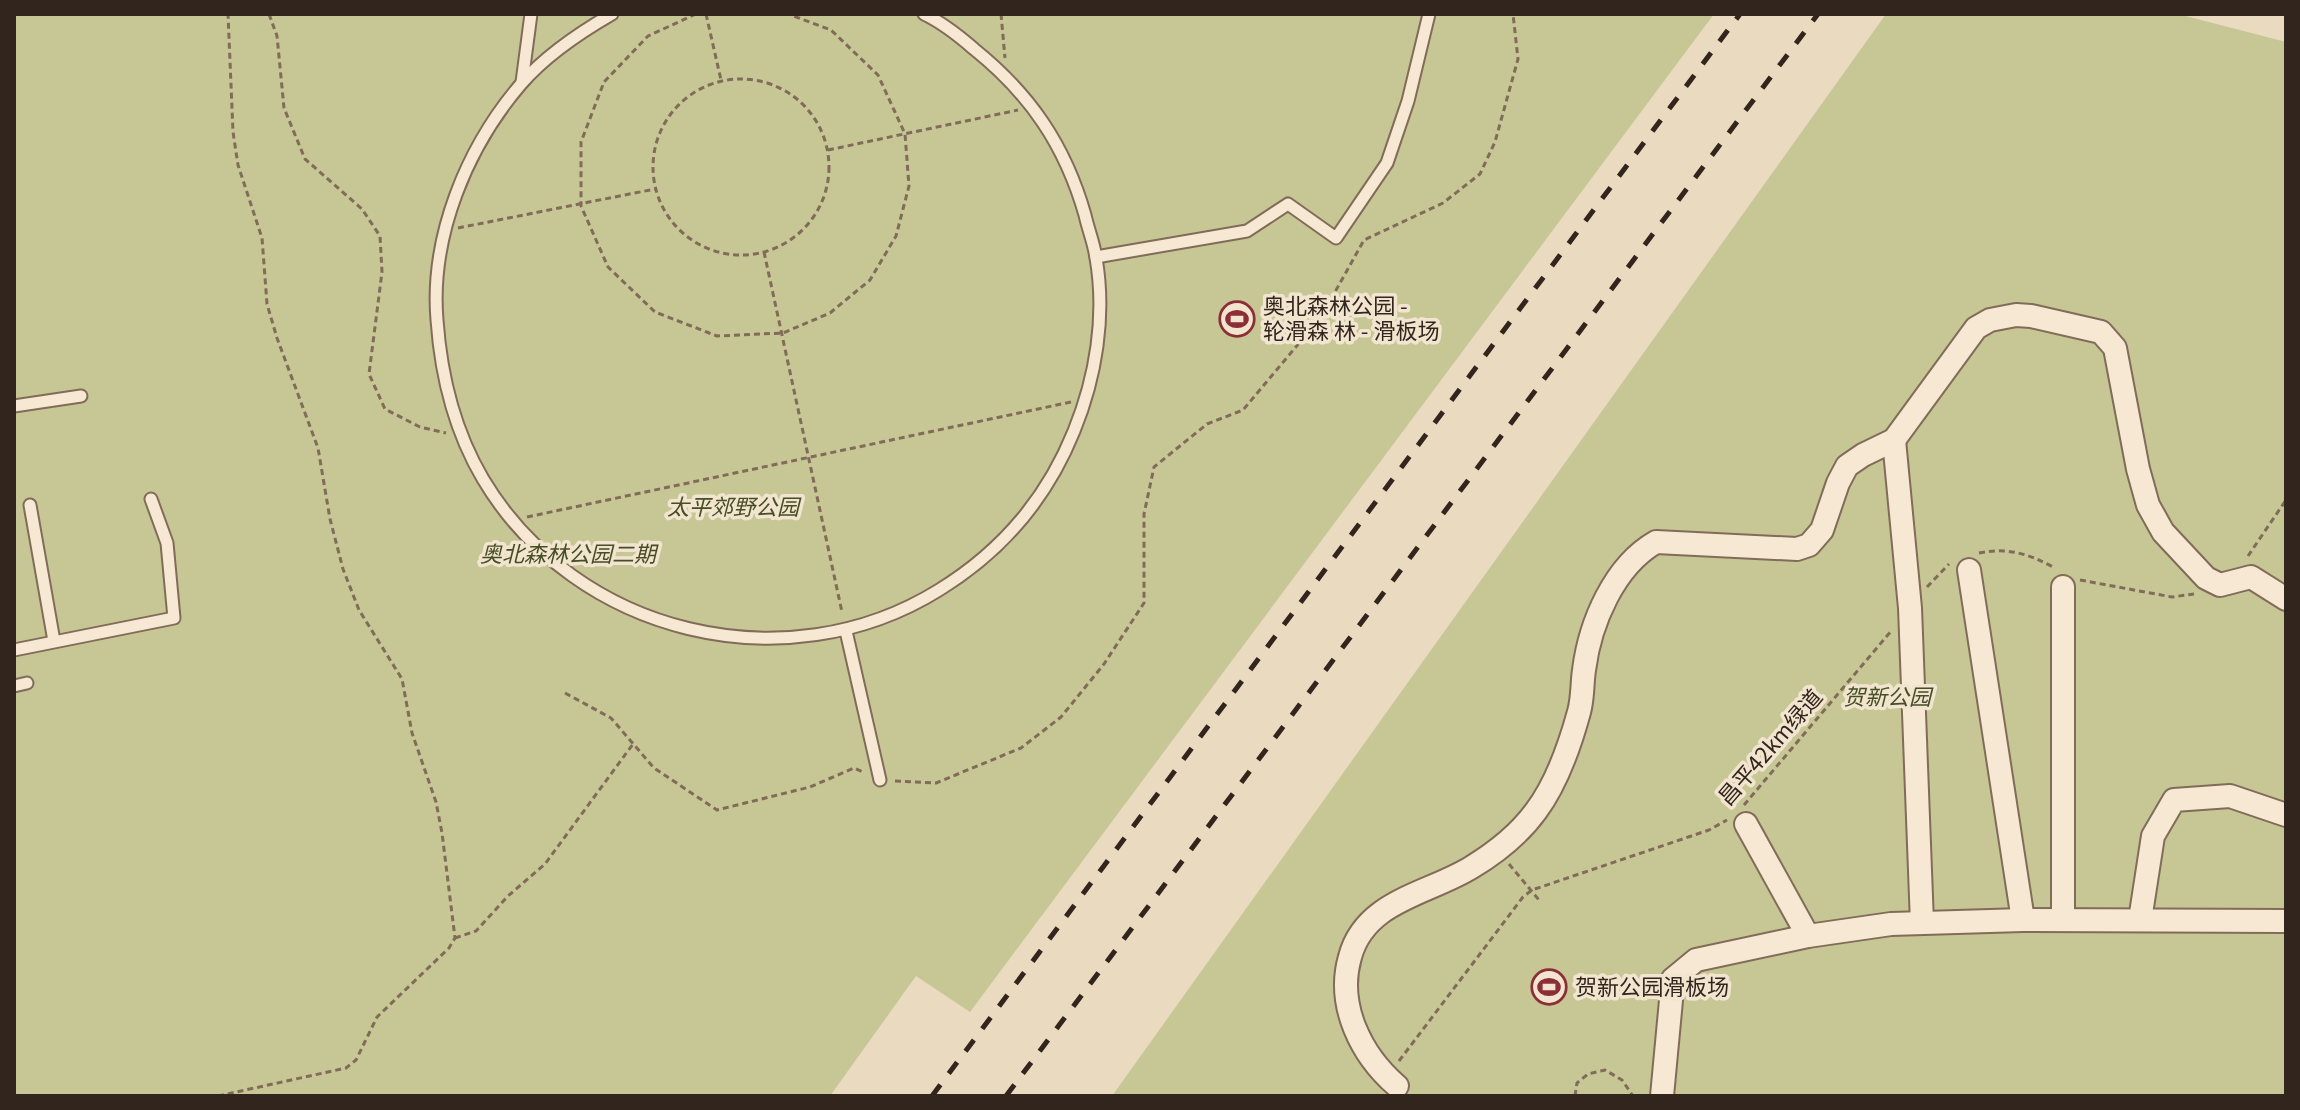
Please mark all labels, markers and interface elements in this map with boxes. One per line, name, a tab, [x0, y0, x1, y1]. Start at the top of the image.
place label: 奥北森林公园 - 轮滑森 林 - 滑板场	[1263, 288, 1439, 345]
sports icon: 奥北森林公园 - 轮滑森 林 - 滑板场	[1218, 300, 1256, 338]
park label: 太平郊野公园	[667, 489, 802, 521]
park label: 奥北森林公园二期	[480, 536, 659, 568]
park label: 贺新公园	[1843, 679, 1934, 711]
street label: 昌平42km绿道	[1709, 680, 1828, 811]
sports icon: 贺新公园滑板场	[1530, 968, 1568, 1006]
place label: 贺新公园滑板场	[1575, 969, 1729, 1001]

